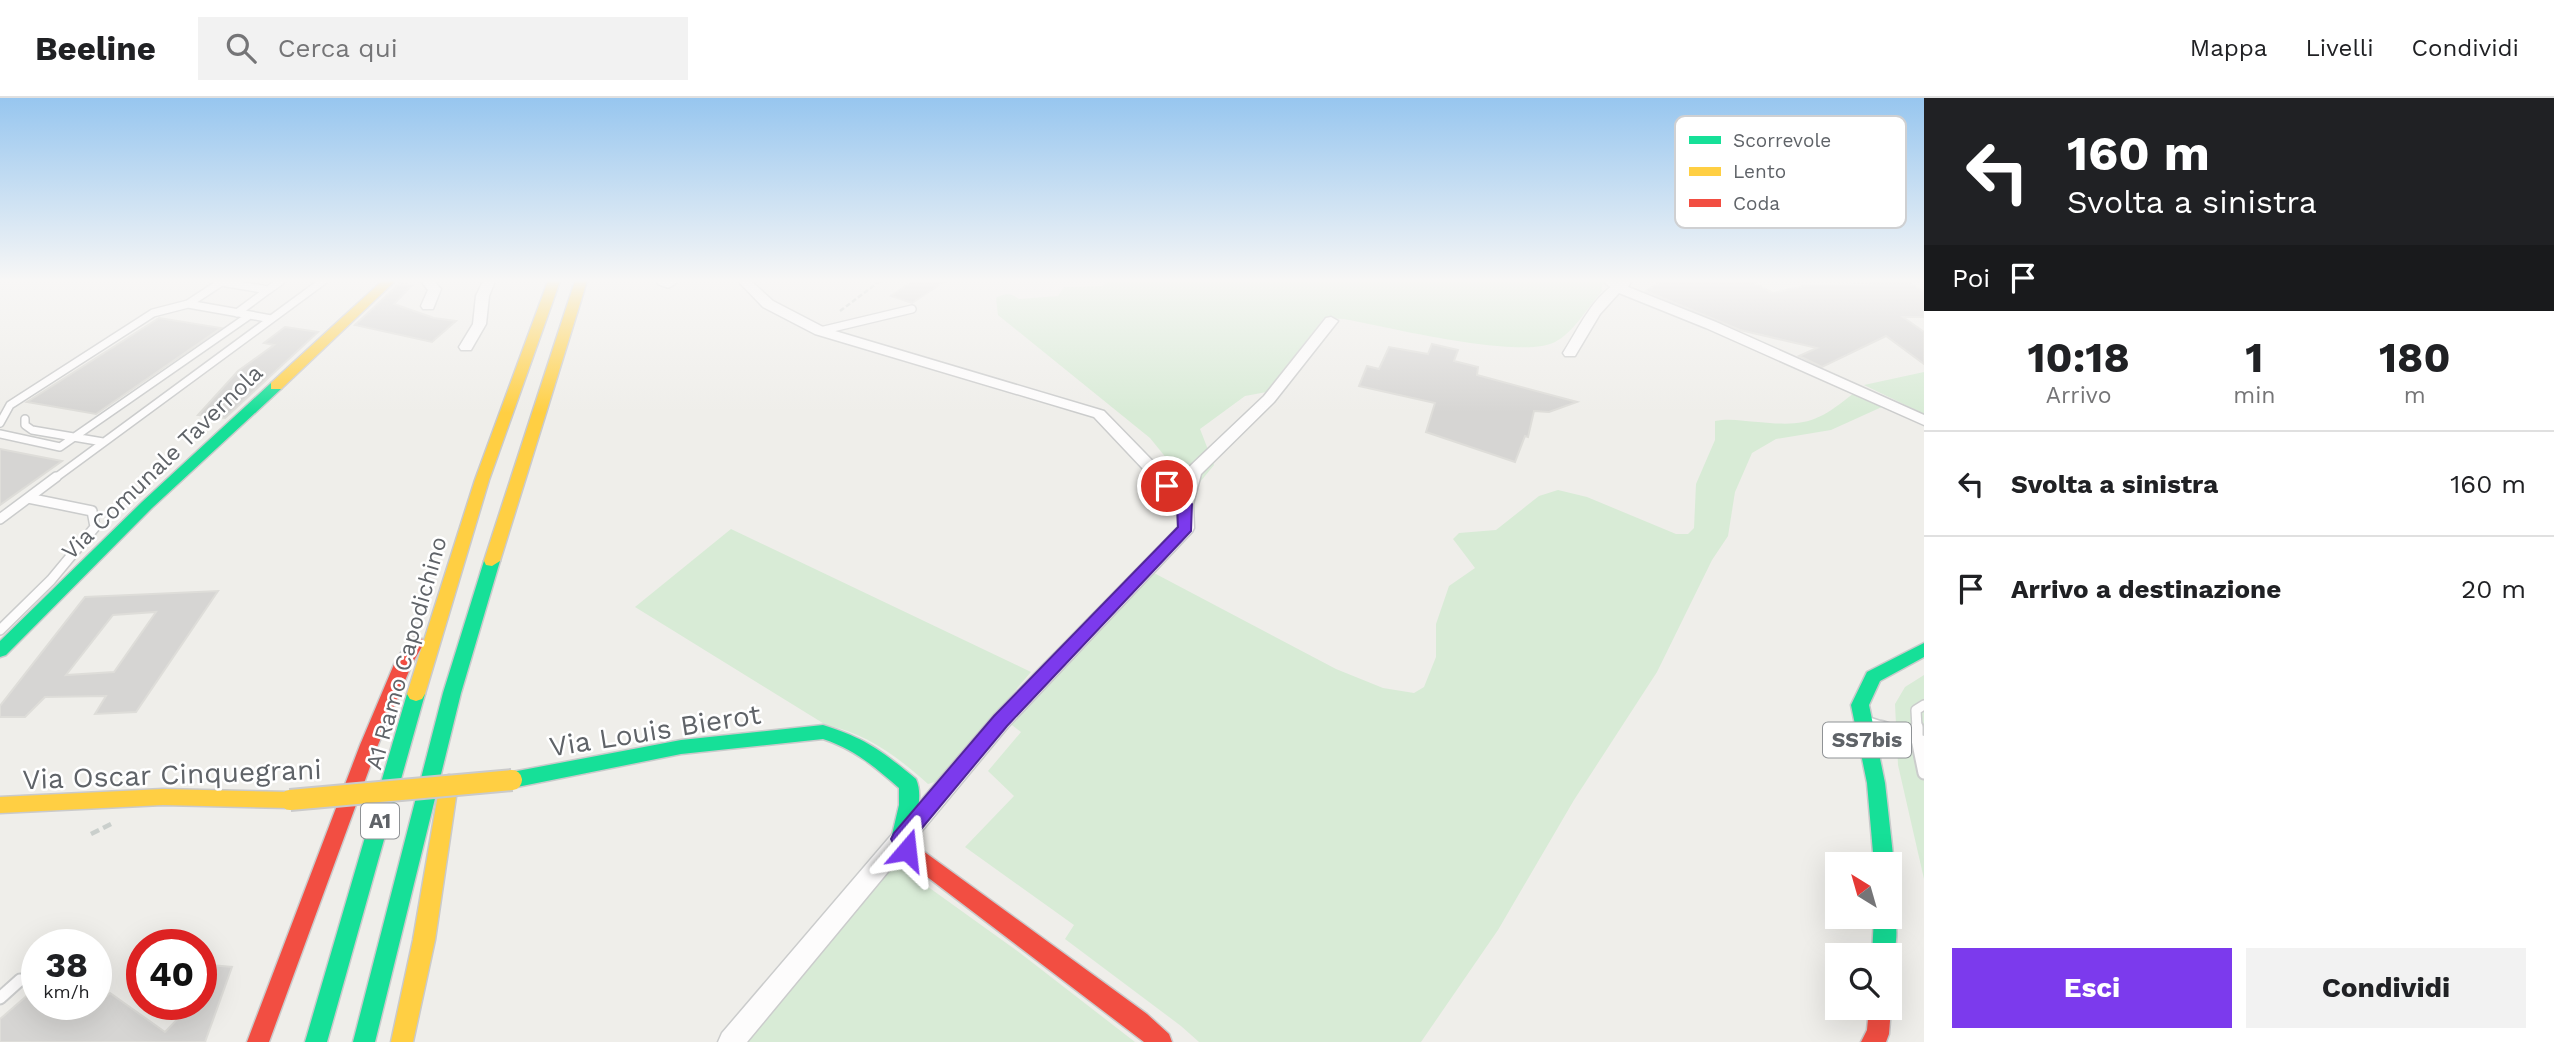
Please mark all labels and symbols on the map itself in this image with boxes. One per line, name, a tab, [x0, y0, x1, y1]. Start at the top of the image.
legend	[1675, 116, 1906, 228]
text: Scorrevole	[1733, 129, 1831, 152]
text: Lento	[1733, 160, 1786, 183]
text: Coda	[1733, 192, 1780, 215]
street label: Via Comunale Tavernola	[56, 359, 268, 565]
pin	[1137, 456, 1197, 516]
street label: A1 Ramo Capodichino	[360, 534, 453, 773]
street label: Via Louis Bierot	[547, 697, 763, 764]
road number: SS7bis	[1823, 722, 1911, 758]
street label: Via Oscar Cinquegrani	[22, 753, 322, 796]
road number: A1	[361, 804, 399, 838]
position arrow	[870, 813, 944, 887]
north arrow	[1825, 852, 1902, 929]
speed limit sign: 40	[126, 929, 217, 1020]

